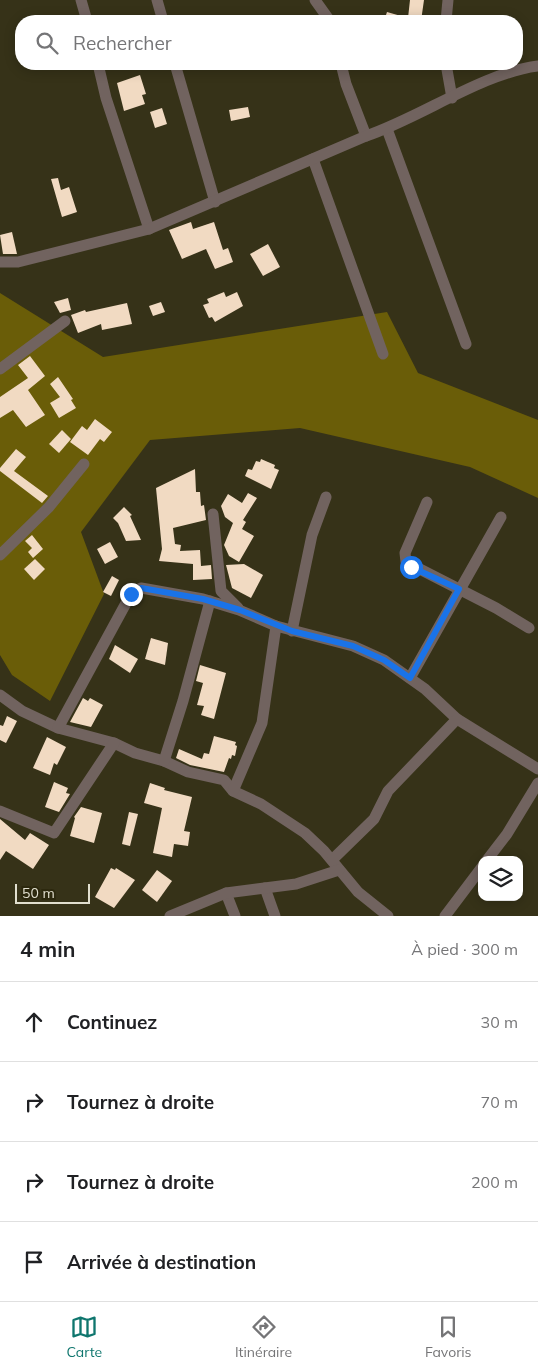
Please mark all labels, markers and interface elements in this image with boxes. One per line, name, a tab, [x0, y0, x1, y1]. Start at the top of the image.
search box	[15, 15, 523, 70]
icon: search	[33, 29, 61, 57]
text: Rechercher	[73, 31, 172, 55]
route start	[400, 556, 423, 579]
route end	[120, 583, 143, 606]
map controls	[478, 856, 523, 901]
button: layers	[478, 856, 523, 901]
scale bar	[15, 881, 90, 904]
text: 50 m	[22, 884, 55, 902]
text: 4 min	[20, 936, 75, 962]
text: À pied · 300 m	[411, 939, 518, 959]
icon: ahead	[20, 1008, 48, 1036]
text: Continuez	[67, 1010, 157, 1034]
text: 30 m	[481, 1012, 518, 1032]
icon: right	[20, 1088, 48, 1116]
text: Tournez à droite	[67, 1090, 214, 1114]
text: 70 m	[481, 1092, 518, 1112]
icon: right	[20, 1168, 48, 1196]
text: Tournez à droite	[67, 1170, 214, 1194]
text: 200 m	[471, 1172, 518, 1192]
icon: arrive	[20, 1248, 48, 1276]
text: Arrivée à destination	[67, 1250, 256, 1274]
tab: Carte	[66, 1313, 102, 1361]
tab: Itinéraire	[235, 1313, 292, 1361]
tab: Favoris	[425, 1313, 472, 1361]

